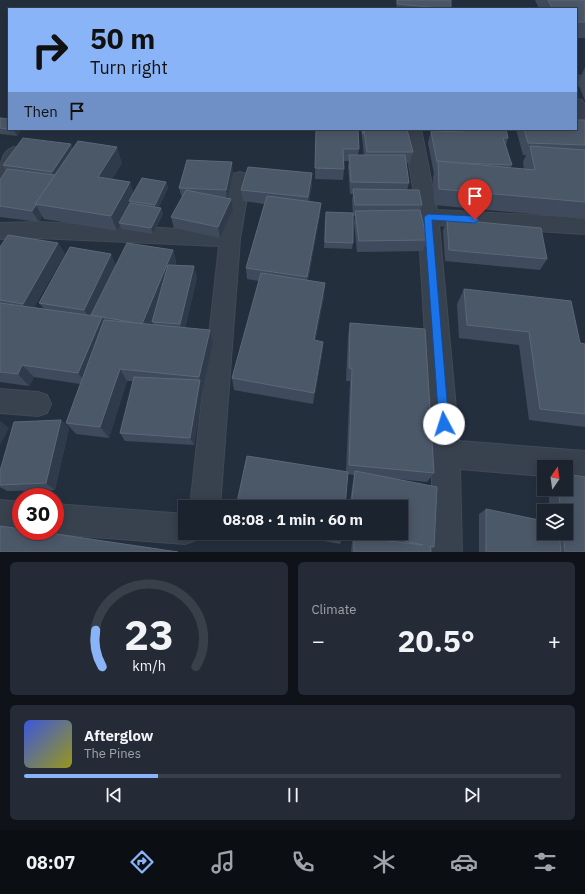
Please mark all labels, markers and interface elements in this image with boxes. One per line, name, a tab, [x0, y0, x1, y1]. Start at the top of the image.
text: 50 m	[90, 20, 155, 57]
icon: right	[24, 24, 76, 76]
text: Turn right	[90, 56, 168, 79]
icon: arrive	[66, 100, 88, 122]
text: Then	[24, 102, 58, 121]
pin	[458, 179, 492, 220]
icon: arrive	[464, 185, 486, 207]
position arrow	[423, 403, 465, 445]
north arrow	[537, 460, 573, 496]
map controls	[537, 460, 573, 540]
speed limit sign: 30	[12, 488, 64, 540]
button: layers	[537, 504, 573, 540]
text: 08:08 · 1 min · 60 m	[223, 510, 363, 529]
text: Climate	[312, 601, 356, 618]
text: 23	[124, 606, 174, 660]
text: 20.5°	[398, 621, 475, 660]
text: −	[312, 626, 325, 655]
text: +	[548, 626, 561, 655]
text: km/h	[132, 655, 166, 674]
text: Afterglow	[84, 726, 153, 745]
text: The Pines	[84, 745, 141, 762]
icon: previous	[103, 784, 125, 806]
icon: pause	[282, 784, 304, 806]
icon: next	[461, 784, 483, 806]
icon: directions	[128, 848, 156, 876]
icon: music	[209, 848, 237, 876]
icon: phone	[289, 848, 317, 876]
icon: climate	[370, 848, 398, 876]
icon: car	[450, 848, 478, 876]
icon: filters	[531, 848, 559, 876]
text: 08:07	[26, 851, 75, 874]

